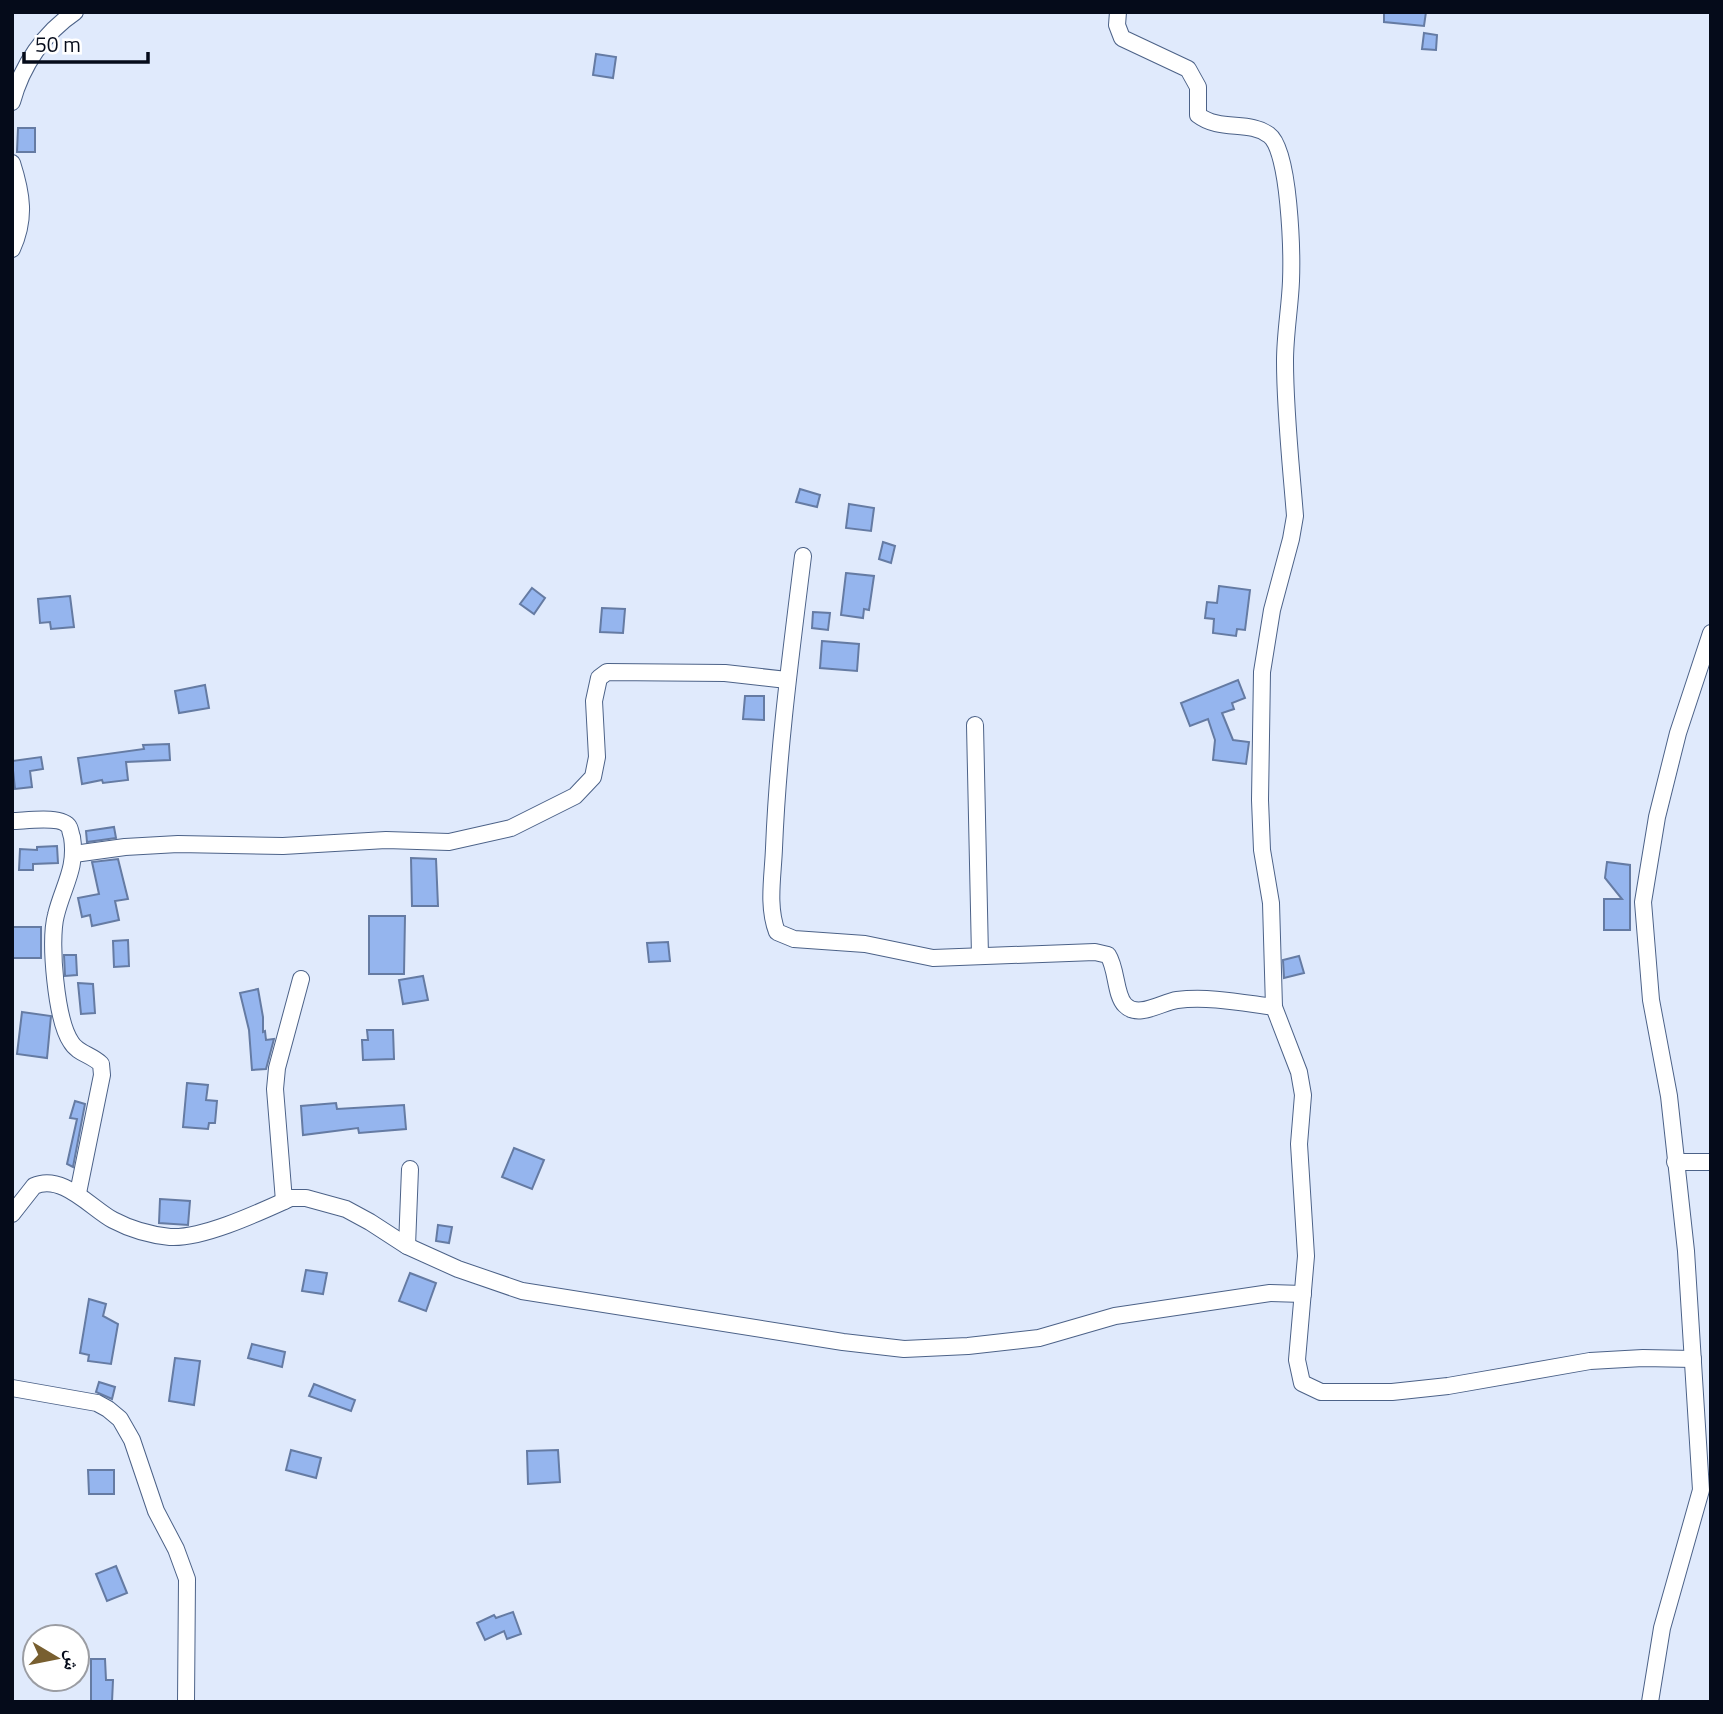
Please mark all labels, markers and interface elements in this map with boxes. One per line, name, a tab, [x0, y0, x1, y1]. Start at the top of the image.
scale bar	[24, 21, 149, 65]
text: 50 m	[35, 28, 81, 60]
north arrow	[21, 1623, 91, 1693]
text: ش	[57, 1649, 89, 1673]

